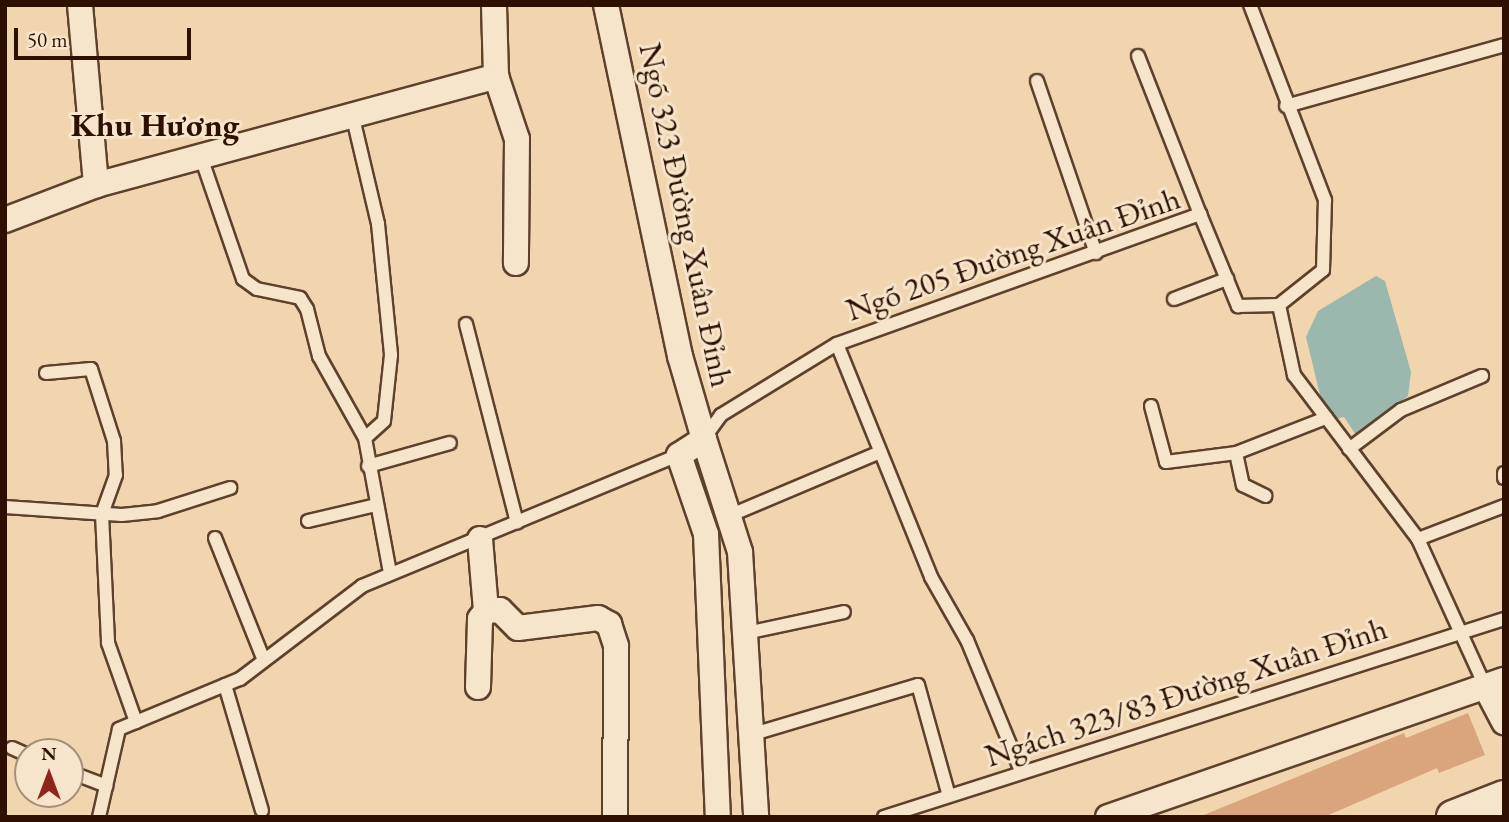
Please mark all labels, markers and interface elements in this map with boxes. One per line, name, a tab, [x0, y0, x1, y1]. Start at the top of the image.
scale bar	[18, 14, 194, 58]
text: 50 m	[27, 26, 68, 53]
street label: Ngõ 323 Đường Xuân Đỉnh	[631, 40, 741, 390]
district label: Khu Hương	[71, 105, 239, 145]
street label: Ngõ 205 Đường Xuân Đỉnh	[841, 179, 1185, 329]
street label: Ngách 323/83 Đường Xuân Đỉnh	[980, 609, 1392, 775]
north arrow	[14, 738, 84, 808]
text: N	[41, 741, 57, 766]

